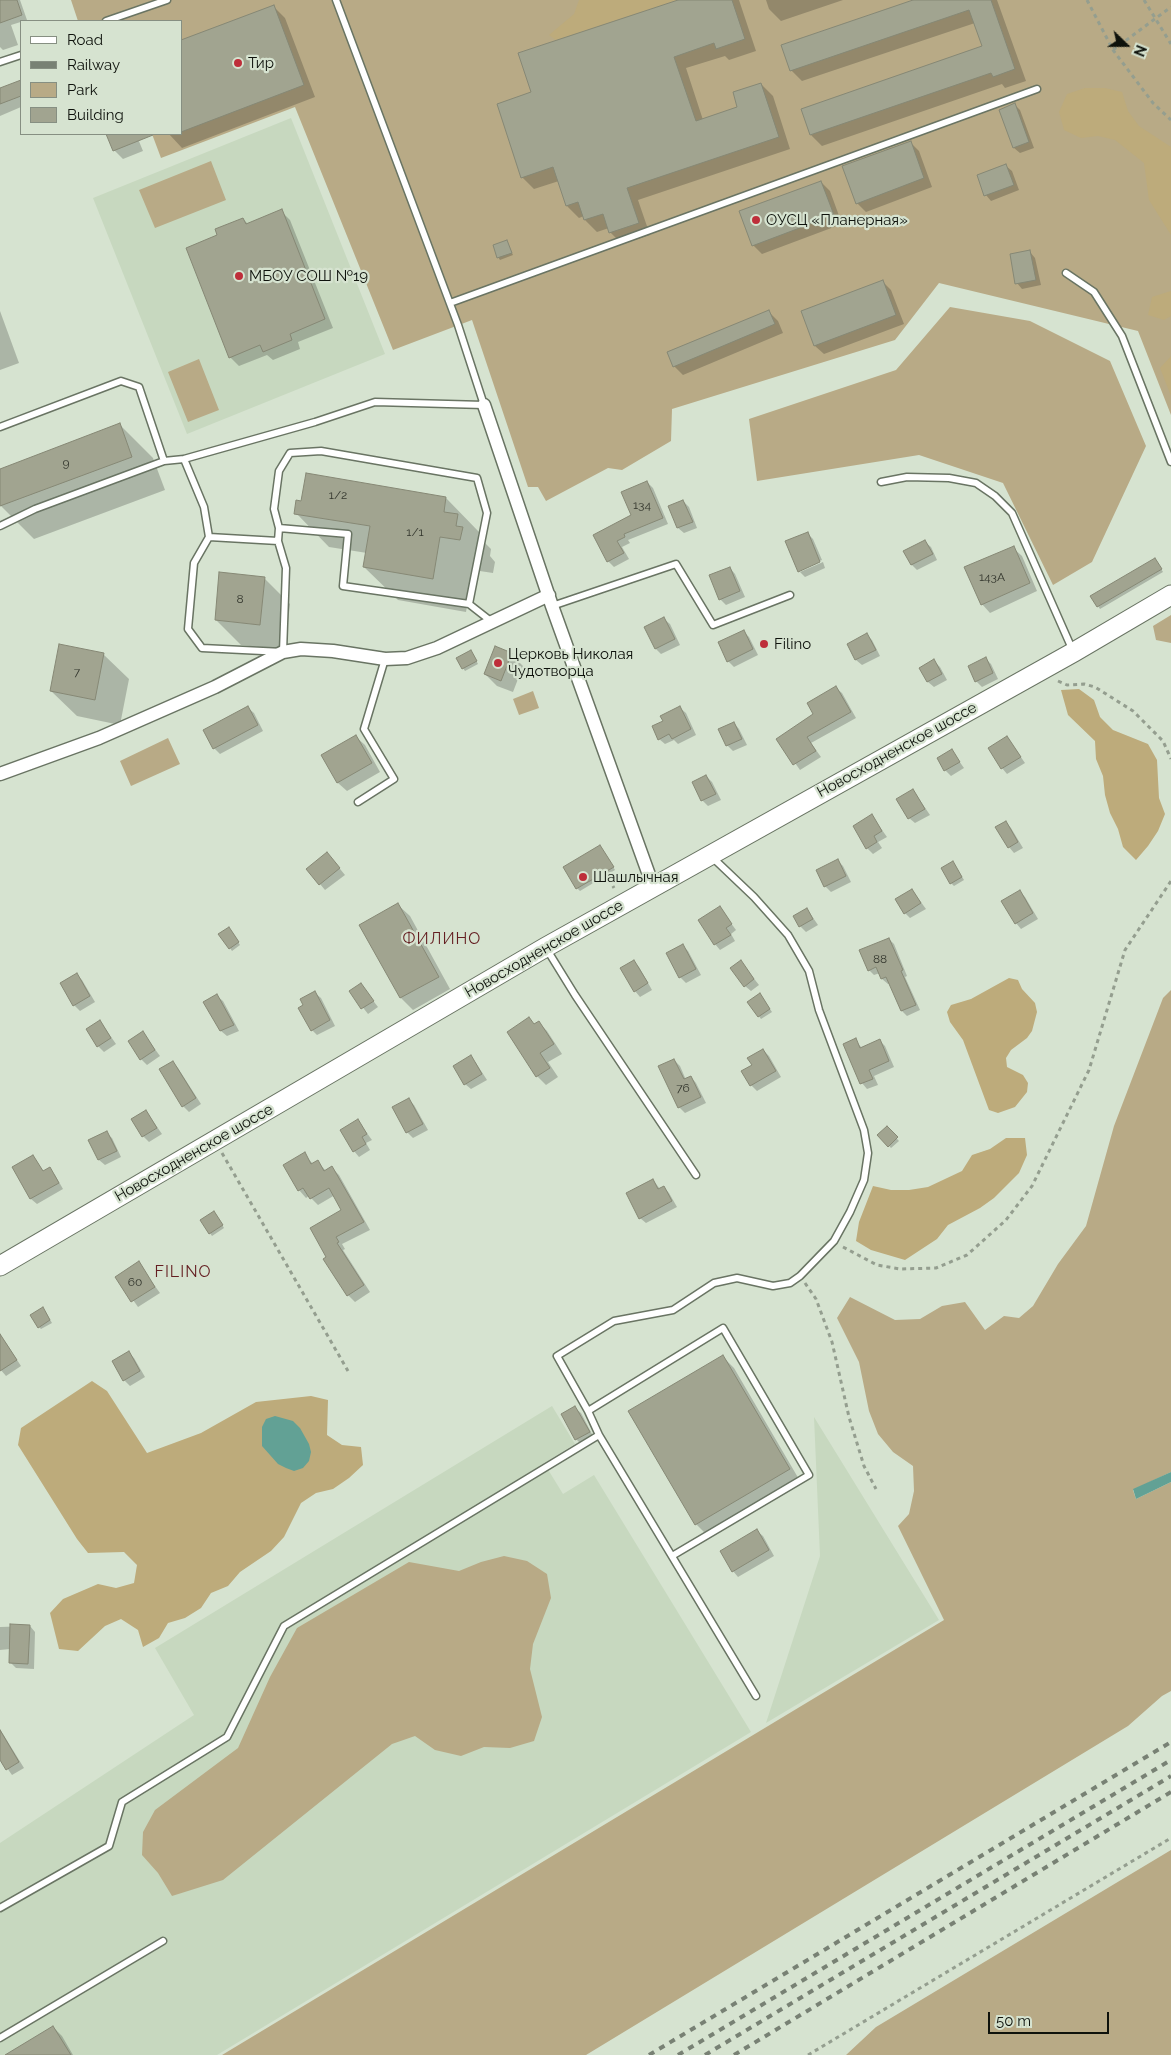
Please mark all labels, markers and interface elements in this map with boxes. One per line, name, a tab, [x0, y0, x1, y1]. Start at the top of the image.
legend	[20, 20, 182, 135]
north arrow	[1101, 20, 1151, 70]
text: Road	[67, 31, 103, 49]
text: N	[1130, 43, 1149, 59]
place label: Тир	[248, 54, 274, 72]
text: Railway	[67, 56, 120, 74]
marker: Тир	[232, 57, 244, 69]
text: Park	[67, 81, 98, 99]
text: Building	[67, 106, 124, 124]
place label: ОУСЦ «Планерная»	[766, 211, 908, 229]
marker: ОУСЦ «Планерная»	[750, 214, 762, 226]
place label: МБОУ СОШ №19	[249, 267, 368, 285]
marker: МБОУ СОШ №19	[233, 270, 245, 282]
house number: 9	[62, 456, 70, 470]
house number: 1/2	[329, 488, 347, 502]
house number: 134	[633, 498, 651, 512]
house number: 1/1	[406, 525, 424, 539]
house number: 143А	[979, 570, 1005, 584]
house number: 8	[236, 592, 244, 606]
place label: Filino	[774, 635, 811, 653]
marker: Filino	[758, 638, 770, 650]
place label: Церковь Николая Чудотворца	[508, 645, 633, 680]
marker: Церковь Николая Чудотворца	[492, 657, 504, 669]
house number: 7	[74, 665, 80, 679]
street label: Новосходненское шоссе	[814, 699, 980, 801]
place label: Шашлычная	[593, 868, 679, 886]
marker: Шашлычная	[577, 871, 589, 883]
street label: Новосходненское шоссе	[462, 896, 626, 1002]
district label: ФИЛИНО	[402, 929, 482, 949]
house number: 88	[873, 952, 887, 966]
house number: 76	[676, 1081, 690, 1095]
street label: Новосходненское шоссе	[112, 1100, 276, 1206]
district label: FILINO	[154, 1262, 212, 1282]
house number: 60	[128, 1275, 142, 1289]
scale bar	[991, 2002, 1112, 2034]
text: 50 m	[996, 2012, 1031, 2030]

